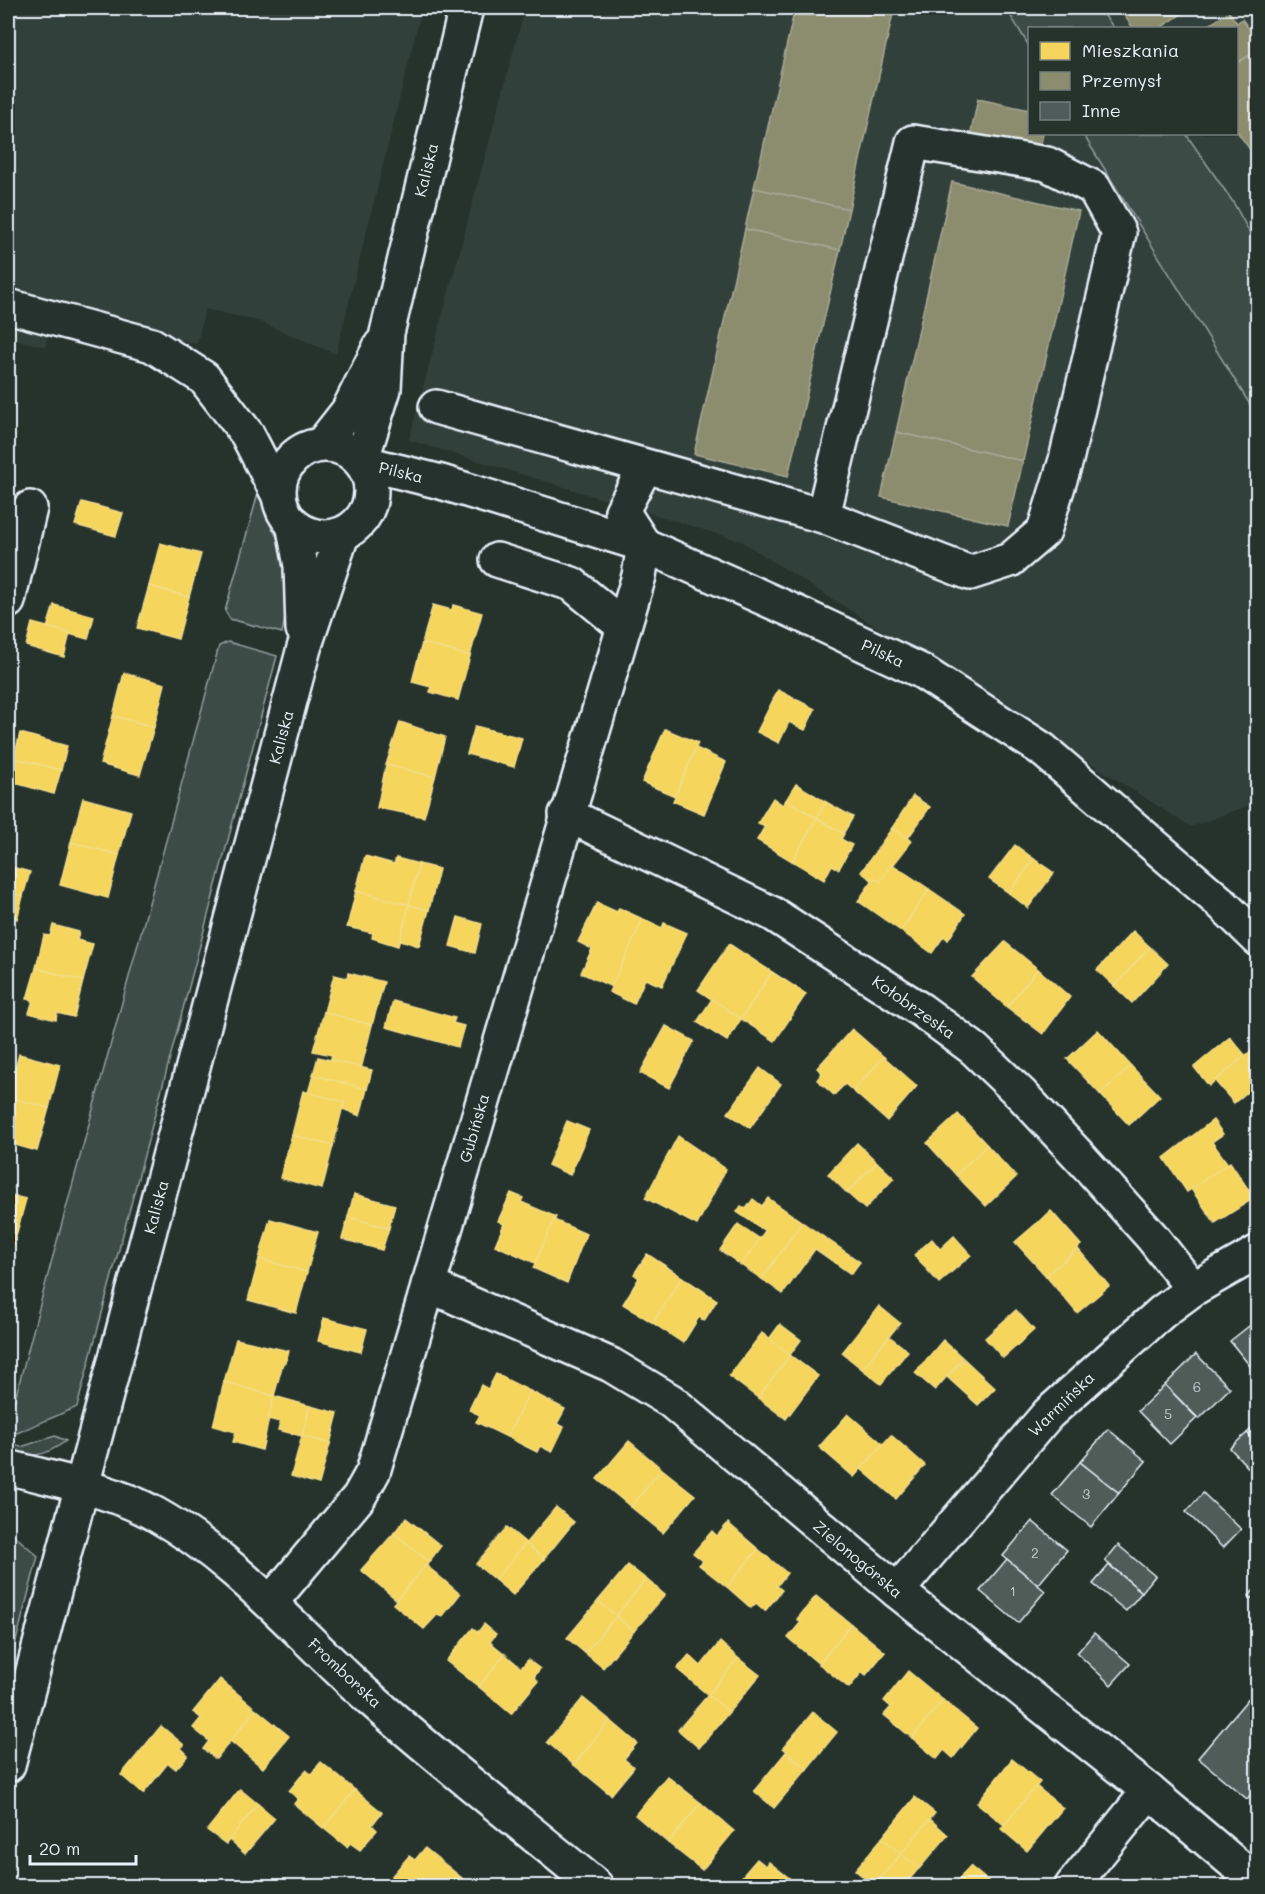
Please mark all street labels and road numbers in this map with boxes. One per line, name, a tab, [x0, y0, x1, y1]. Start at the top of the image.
street label: Kaliska	[409, 141, 442, 199]
street label: Pilska	[377, 456, 425, 487]
street label: Pilska	[858, 634, 908, 672]
street label: Kaliska	[263, 708, 298, 766]
street label: Kołobrzeska	[869, 970, 960, 1043]
street label: Gubińska	[454, 1091, 493, 1165]
street label: Kaliska	[138, 1178, 173, 1236]
street label: Warmińska	[1023, 1367, 1098, 1441]
street label: Zielonogórska	[809, 1515, 907, 1602]
street label: Fromborska	[304, 1633, 387, 1712]

